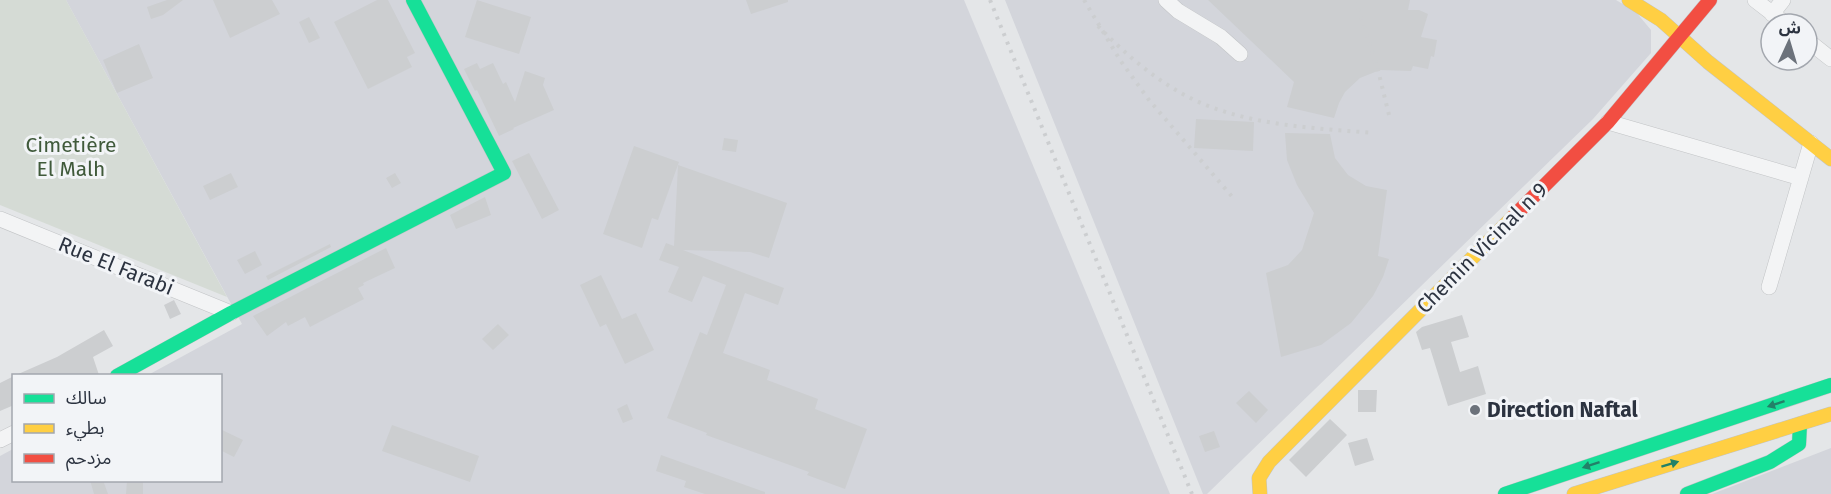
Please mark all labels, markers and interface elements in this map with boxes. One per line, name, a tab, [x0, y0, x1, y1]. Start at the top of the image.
north arrow	[1759, 12, 1819, 72]
text: ش	[1778, 17, 1802, 38]
park label: Cimetière El Malh	[26, 132, 117, 182]
street label: Chemin Vicinal n 9	[1411, 177, 1553, 319]
street label: Rue El Farabi	[54, 231, 178, 301]
legend	[12, 374, 222, 482]
text: سالك	[66, 387, 107, 409]
place label: Direction Naftal	[1487, 397, 1638, 423]
one-way arrow	[1766, 399, 1784, 409]
marker: Direction Naftal	[1468, 403, 1482, 417]
text: بطيء	[66, 417, 104, 441]
text: مزدحم	[66, 447, 111, 471]
one-way arrow	[1661, 459, 1679, 468]
one-way arrow	[1582, 461, 1600, 471]

